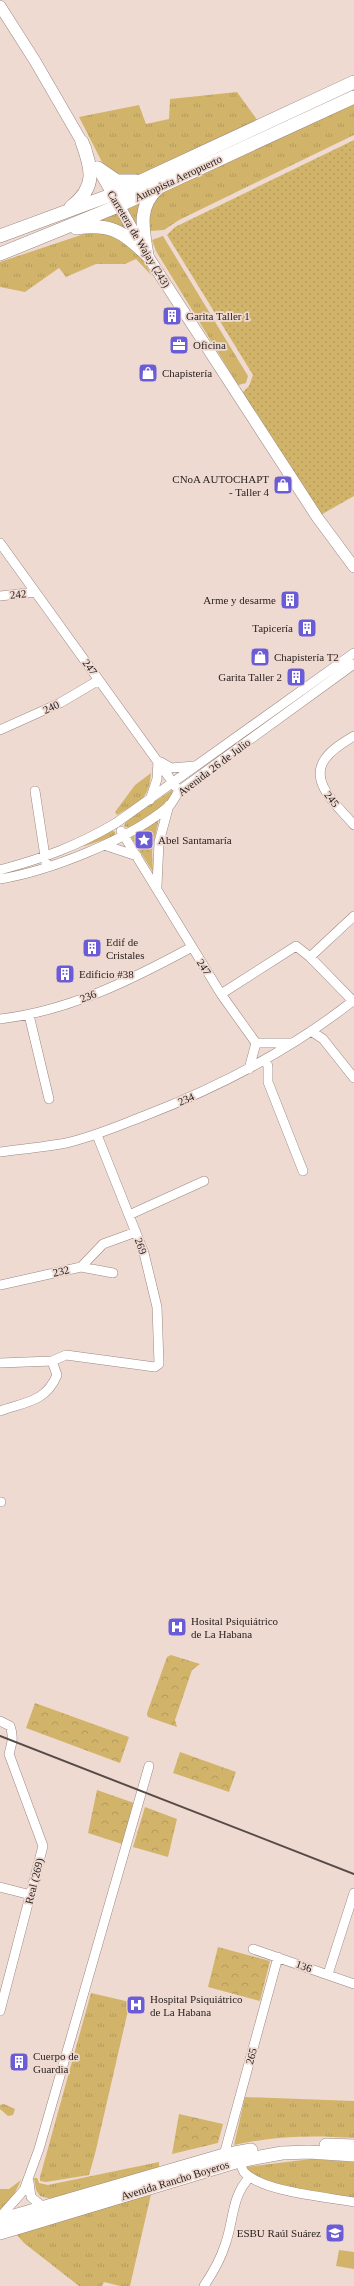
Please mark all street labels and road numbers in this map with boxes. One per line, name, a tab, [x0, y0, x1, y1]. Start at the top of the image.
street label: Autopista Aeropuerto	[132, 152, 224, 204]
street label: Carretera de Wajay (243)	[104, 188, 173, 290]
street label: 242	[9, 587, 27, 601]
street label: 247	[80, 657, 100, 678]
street label: 240	[41, 698, 61, 716]
street label: Avenida 26 de Julio	[175, 736, 253, 798]
street label: 245	[322, 789, 342, 810]
street label: 247	[194, 957, 214, 978]
street label: 236	[78, 987, 98, 1005]
street label: 234	[176, 1090, 196, 1108]
street label: 269	[133, 1236, 150, 1256]
street label: 232	[52, 1263, 70, 1279]
street label: Real (269)	[23, 1857, 47, 1905]
street label: 136	[294, 1958, 314, 1975]
street label: 265	[243, 2046, 259, 2066]
street label: Avenida Rancho Boyeros	[120, 2158, 230, 2202]

